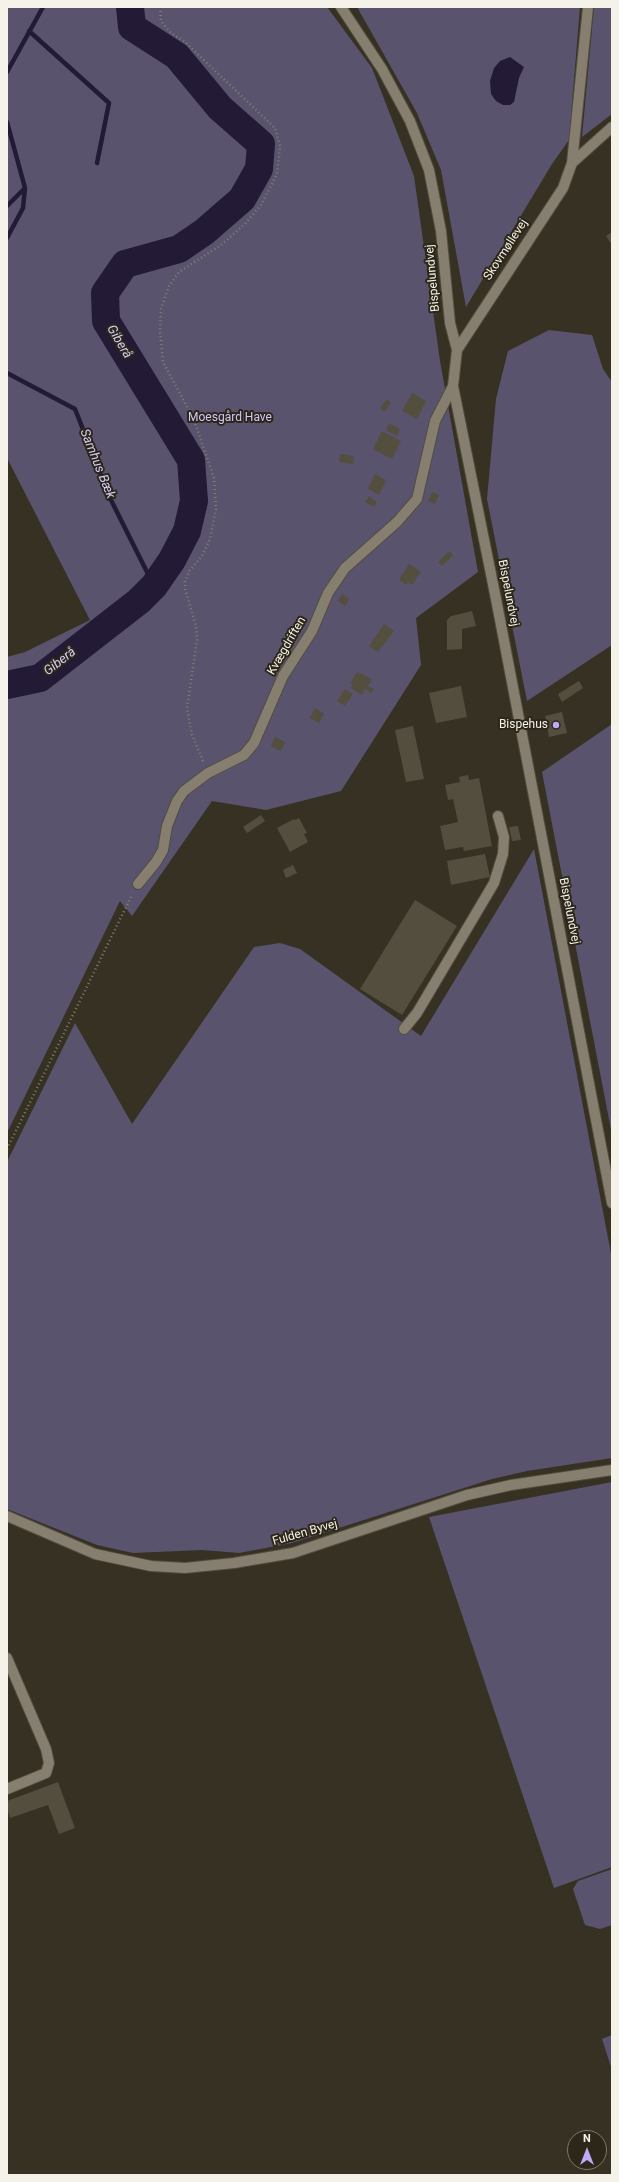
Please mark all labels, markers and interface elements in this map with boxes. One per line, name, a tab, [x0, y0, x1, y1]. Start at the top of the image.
street label: Skovmøllevej	[481, 217, 531, 283]
street label: Bispelundvej	[423, 244, 443, 312]
water label: Giberå	[103, 322, 135, 362]
park label: Moesgård Have	[188, 411, 272, 425]
water label: Samhus Bæk	[76, 427, 118, 501]
street label: Bispelundvej	[494, 558, 522, 628]
street label: Kvægdriften	[265, 614, 309, 678]
water label: Giberå	[41, 645, 79, 679]
place label: Bispehus	[499, 718, 548, 732]
marker: Bispehus	[551, 720, 561, 730]
street label: Bispelundvej	[555, 876, 583, 946]
street label: Fulden Byvej	[271, 1517, 339, 1549]
north arrow	[567, 2130, 607, 2170]
text: N	[583, 2132, 591, 2145]

